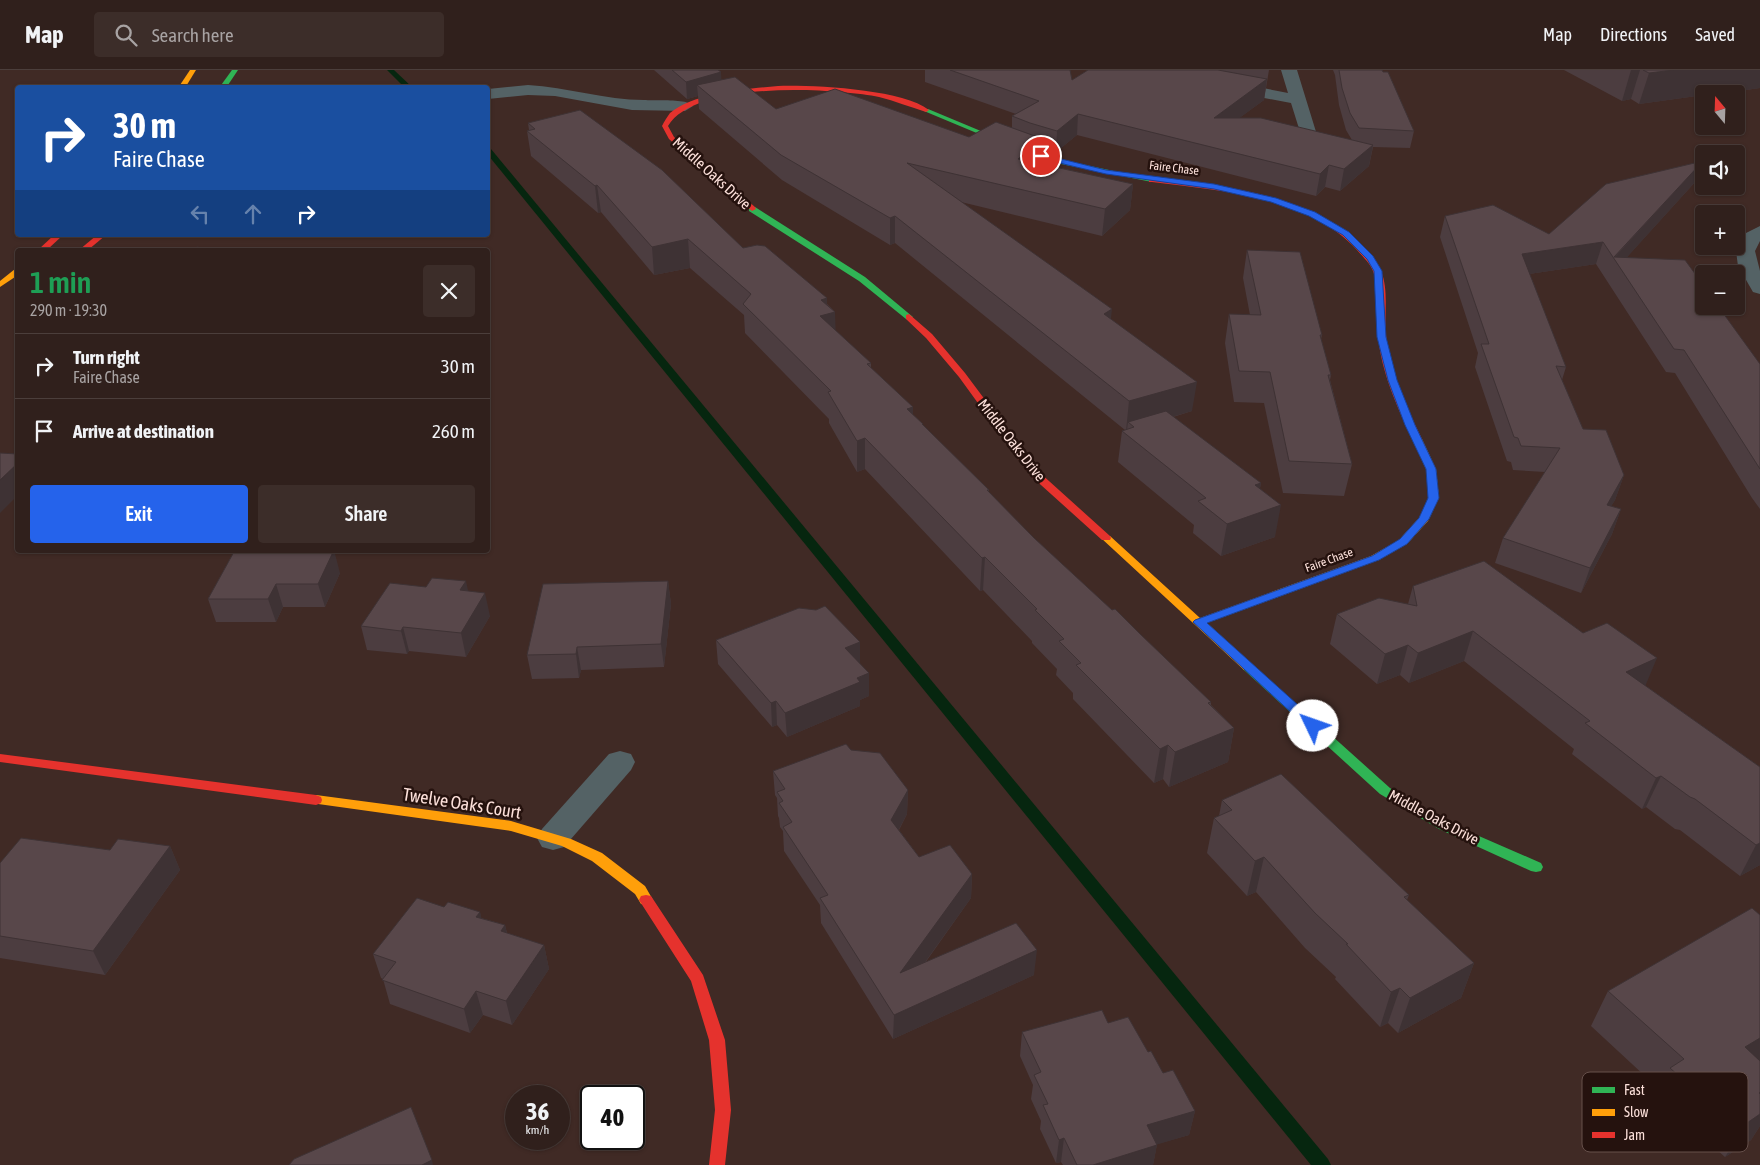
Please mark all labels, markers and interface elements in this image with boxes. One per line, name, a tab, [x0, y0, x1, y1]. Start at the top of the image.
search box	[94, 12, 444, 57]
text: Map	[25, 21, 64, 48]
icon: search	[112, 21, 140, 49]
text: Search here	[152, 24, 234, 46]
text: Map	[1543, 24, 1572, 45]
text: Directions	[1600, 24, 1667, 45]
text: Saved	[1695, 24, 1735, 45]
north arrow	[1695, 85, 1745, 135]
map controls	[1695, 85, 1745, 315]
icon: right	[30, 105, 95, 170]
text: 30 m	[113, 105, 176, 145]
street label: Middle Oaks Drive	[669, 133, 755, 213]
pin	[1020, 135, 1062, 177]
icon: arrive	[1027, 142, 1055, 170]
button: sound	[1695, 145, 1745, 195]
text: Faire Chase	[113, 146, 205, 172]
street label: Faire Chase	[1148, 158, 1200, 178]
icon: left	[186, 200, 214, 228]
icon: ahead	[239, 200, 267, 228]
icon: right	[292, 200, 320, 228]
button: +	[1695, 205, 1745, 255]
text: 1 min	[30, 265, 91, 299]
button: close	[423, 265, 475, 317]
button: −	[1695, 265, 1745, 315]
text: 290 m · 19:30	[30, 301, 107, 319]
text: Turn right	[73, 346, 140, 368]
icon: right	[30, 352, 58, 380]
text: 30 m	[441, 355, 475, 377]
text: Faire Chase	[73, 368, 140, 386]
street label: Middle Oaks Drive	[975, 396, 1049, 484]
icon: arrive	[30, 417, 58, 445]
text: Arrive at destination	[73, 420, 214, 442]
text: 260 m	[432, 420, 475, 442]
button: Exit	[30, 485, 248, 543]
button: Share	[258, 485, 475, 543]
street label: Faire Chase	[1303, 545, 1355, 575]
position arrow	[1286, 699, 1338, 751]
street label: Twelve Oaks Court	[401, 783, 523, 823]
street label: Middle Oaks Drive	[1386, 786, 1482, 848]
legend	[1582, 1072, 1748, 1152]
text: Fast	[1624, 1082, 1645, 1098]
speed limit sign: 40	[580, 1085, 645, 1150]
text: 36	[526, 1097, 549, 1125]
text: Slow	[1624, 1104, 1649, 1120]
text: km/h	[526, 1123, 549, 1137]
text: Jam	[1624, 1127, 1645, 1143]

